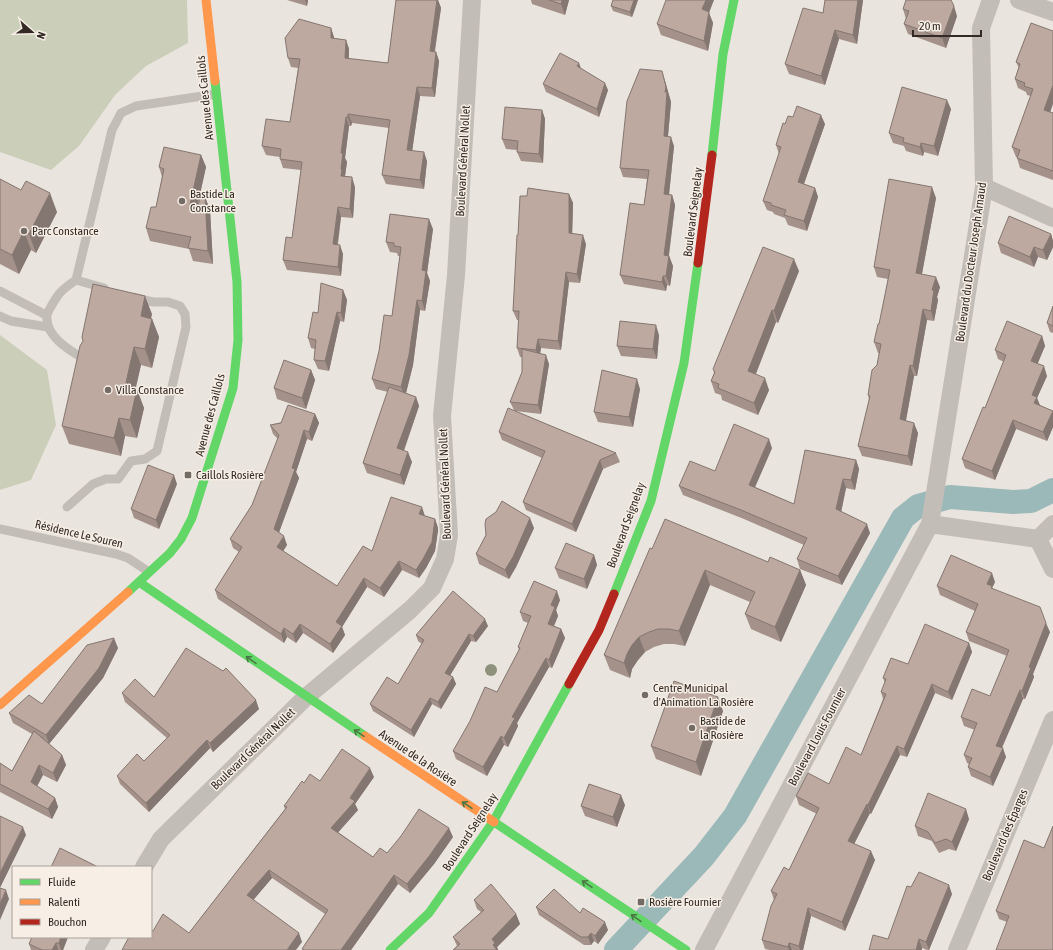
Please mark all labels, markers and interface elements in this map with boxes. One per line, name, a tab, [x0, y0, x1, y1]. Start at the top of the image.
north arrow	[12, 12, 52, 52]
scale bar	[913, 12, 981, 38]
text: 20 m	[919, 19, 941, 33]
text: N	[35, 30, 48, 41]
street label: Avenue des Caillols	[194, 55, 216, 141]
street label: Boulevard Général Nollet	[453, 104, 473, 217]
street label: Boulevard Seignelay	[681, 166, 705, 258]
street label: Boulevard du Docteur Joseph Arnaud	[953, 181, 989, 343]
place label: Bastide La Constance	[190, 187, 236, 215]
marker: Bastide La Constance	[177, 196, 187, 206]
place label: Parc Constance	[32, 224, 99, 238]
marker: Parc Constance	[19, 226, 29, 236]
street label: Avenue des Caillols	[192, 372, 228, 458]
place label: Villa Constance	[116, 383, 184, 397]
marker: Villa Constance	[103, 385, 113, 395]
street label: Boulevard Général Nollet	[436, 428, 454, 540]
place label: Caillols Rosière	[196, 468, 264, 482]
marker: Caillols Rosière	[183, 470, 193, 480]
street label: Boulevard Seignelay	[604, 480, 648, 570]
street label: Résidence Le Souren	[34, 517, 124, 551]
one-way arrow	[246, 656, 257, 664]
place label: Centre Municipal d'Animation La Rosière	[653, 681, 754, 709]
street label: Boulevard Louis Fournier	[785, 685, 849, 788]
marker: Centre Municipal d'Animation La Rosière	[640, 690, 650, 700]
street label: Boulevard Général Nollet	[208, 705, 298, 793]
place label: Bastide de la Rosière	[700, 714, 746, 742]
marker: Bastide de la Rosière	[687, 723, 697, 733]
street label: Avenue de la Rosière	[376, 727, 460, 789]
one-way arrow	[354, 729, 365, 737]
street label: Boulevard des Éparges	[979, 787, 1031, 883]
street label: Boulevard Seignelay	[440, 790, 500, 874]
one-way arrow	[461, 800, 473, 808]
legend	[12, 866, 152, 938]
text: Fluide	[48, 875, 76, 889]
one-way arrow	[582, 880, 593, 888]
text: Ralenti	[48, 895, 80, 909]
place label: Rosière Fournier	[649, 895, 721, 909]
marker: Rosière Fournier	[636, 897, 646, 907]
one-way arrow	[631, 914, 642, 922]
text: Bouchon	[48, 915, 87, 929]

